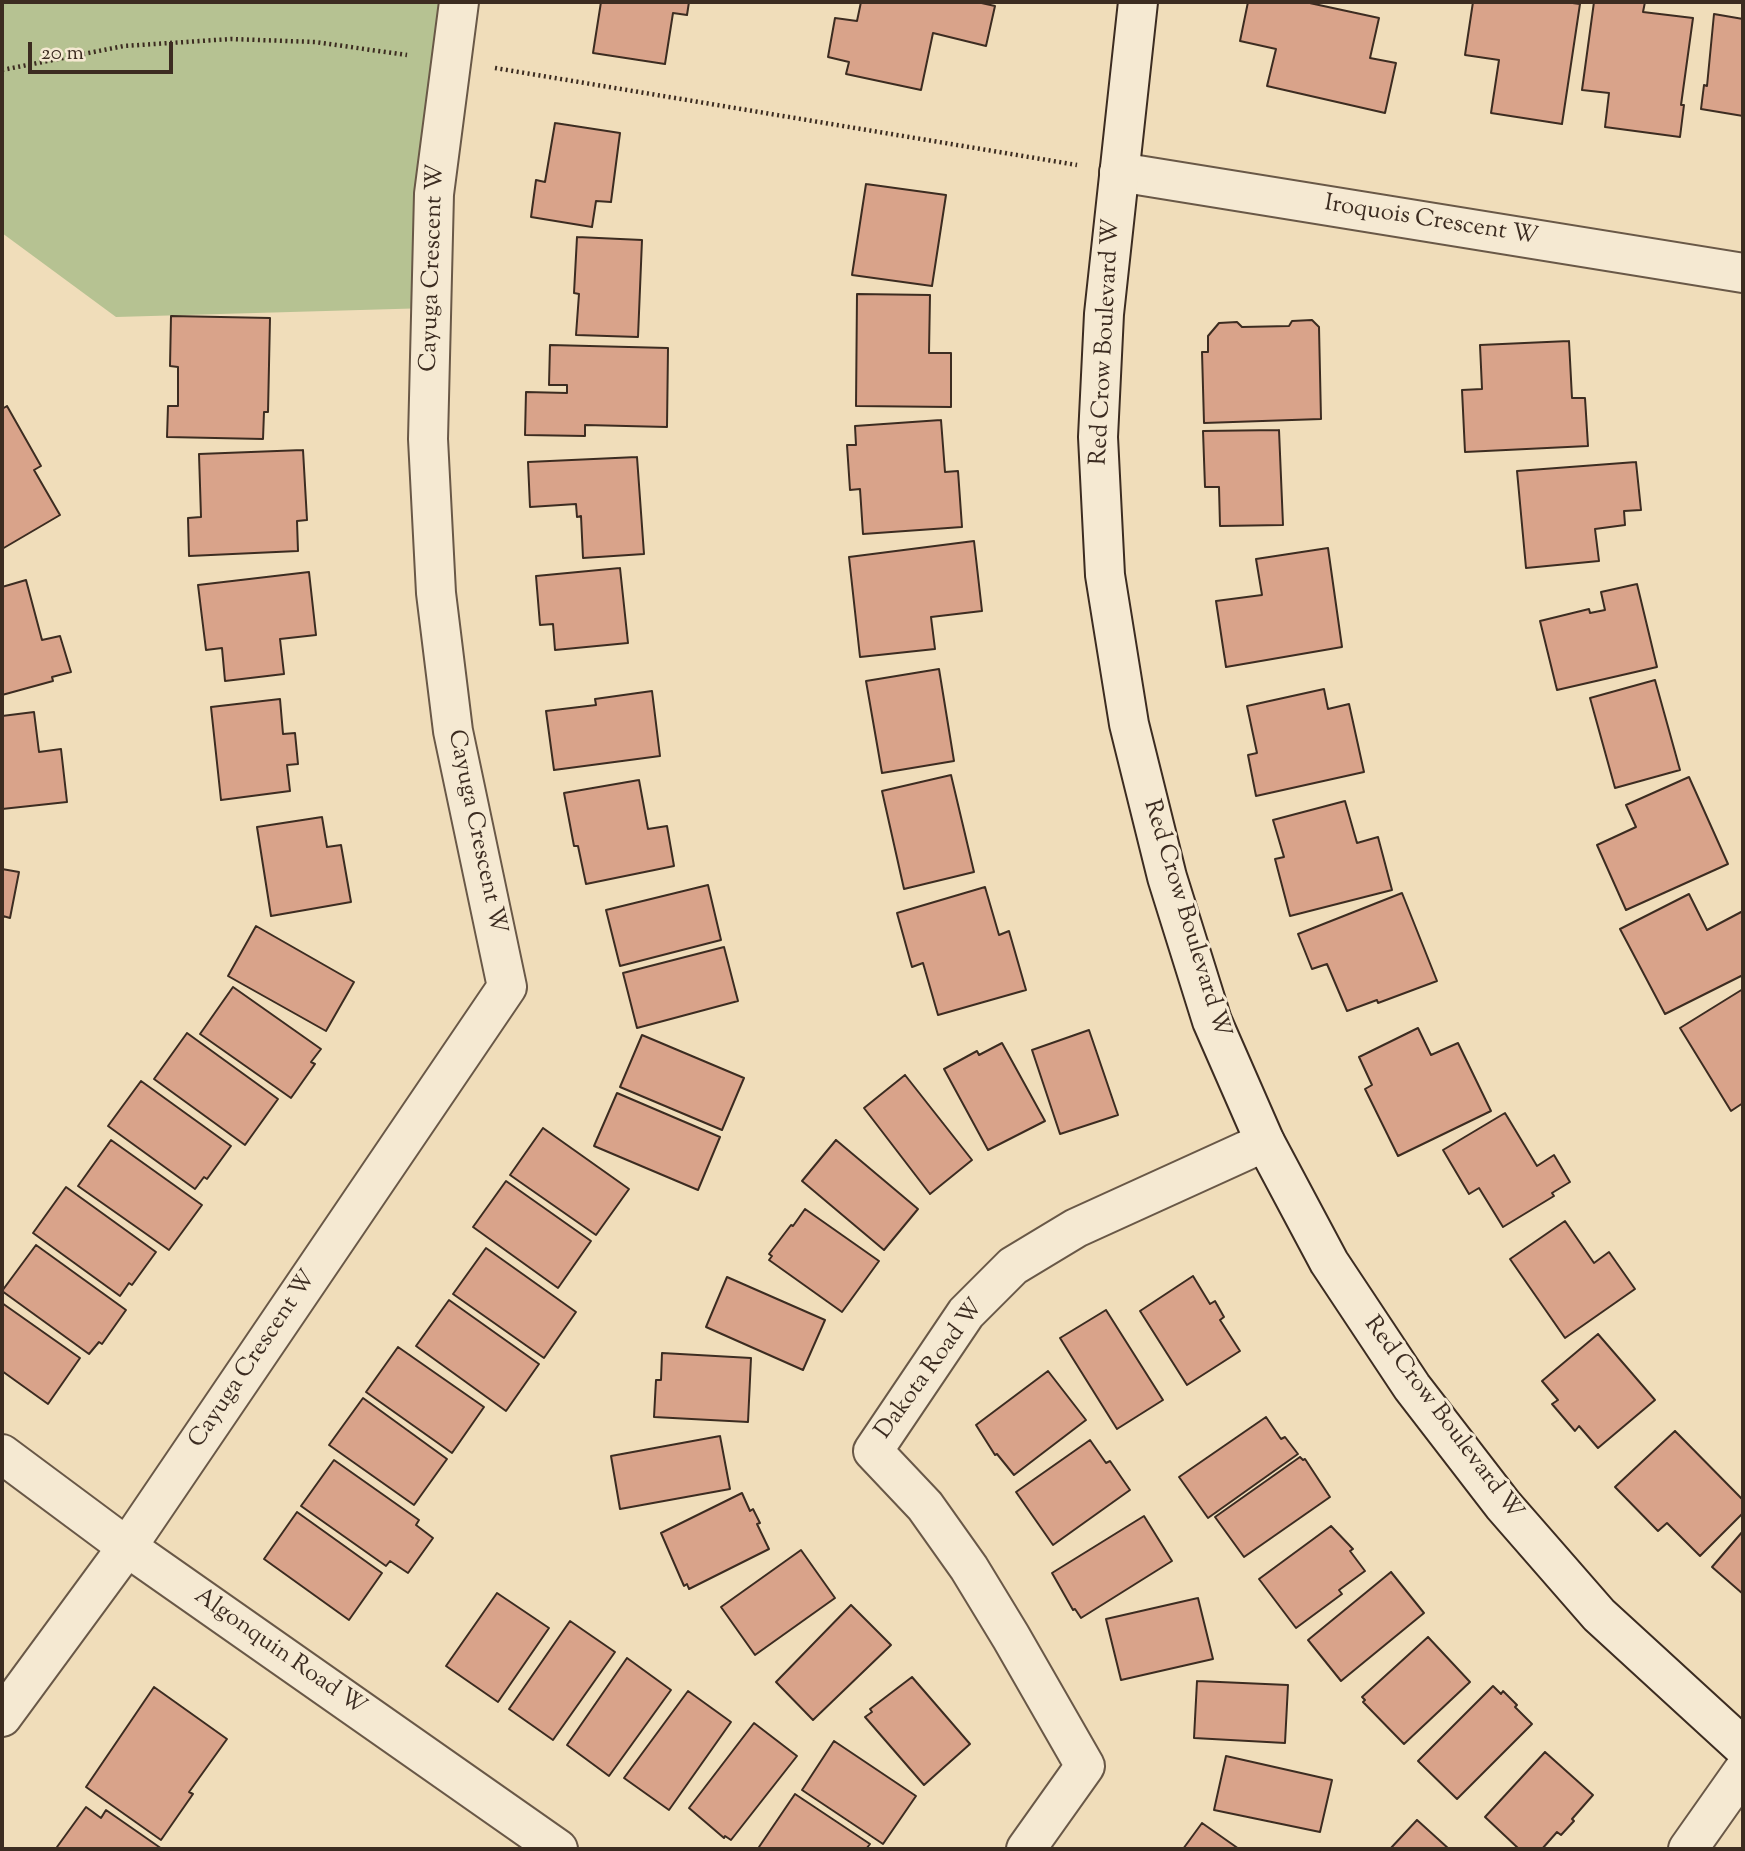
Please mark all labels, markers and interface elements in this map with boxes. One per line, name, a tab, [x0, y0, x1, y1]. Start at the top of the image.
scale bar	[32, 28, 177, 72]
text: 20 m	[41, 39, 84, 69]
street label: Cayuga Crescent W	[416, 164, 452, 372]
street label: Iroquois Crescent W	[1322, 191, 1540, 253]
street label: Red Crow Boulevard W	[1086, 218, 1128, 466]
street label: Cayuga Crescent W	[439, 727, 511, 937]
street label: Red Crow Boulevard W	[1135, 797, 1235, 1041]
street label: Cayuga Crescent W	[184, 1266, 324, 1454]
street label: Dakota Road W	[871, 1294, 991, 1446]
street label: Red Crow Boulevard W	[1356, 1312, 1528, 1526]
street label: Algonquin Road W	[187, 1583, 371, 1723]

